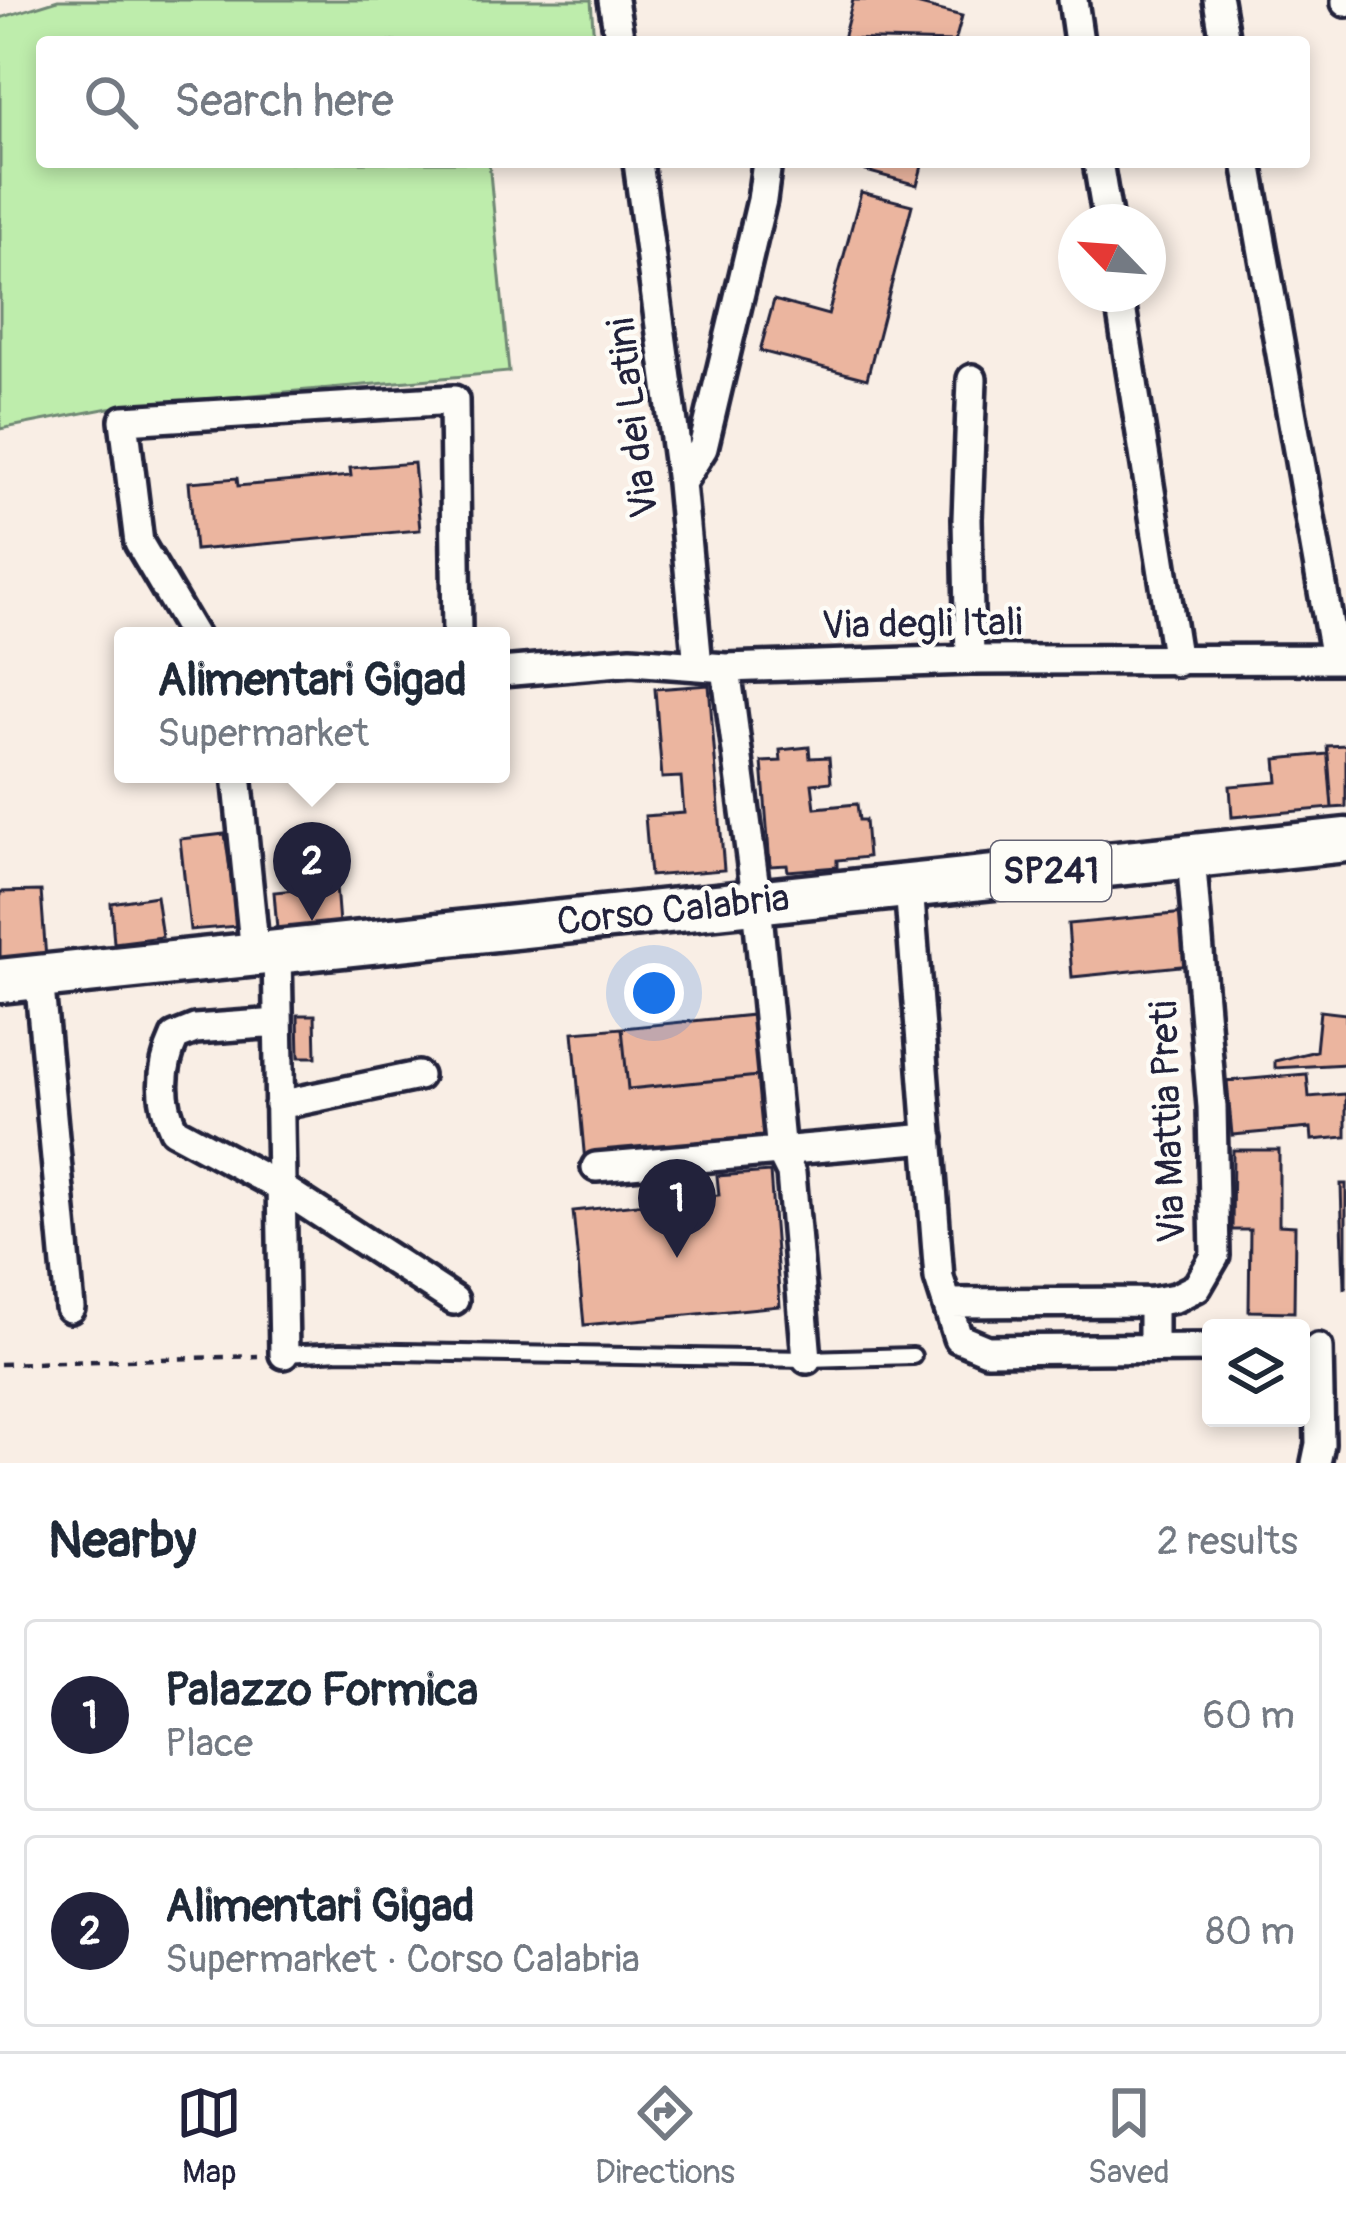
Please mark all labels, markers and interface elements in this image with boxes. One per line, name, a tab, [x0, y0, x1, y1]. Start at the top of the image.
search box	[36, 36, 1310, 168]
icon: search	[78, 69, 144, 135]
text: Search here	[174, 74, 394, 130]
north arrow	[1058, 204, 1166, 312]
street label: Via dei Latini	[596, 315, 670, 521]
street label: Via degli Itali	[821, 598, 1023, 650]
popup	[114, 627, 510, 783]
text: Alimentari Gigad	[157, 653, 467, 709]
text: Supermarket	[157, 709, 369, 758]
pin: 2	[273, 822, 351, 921]
road number: SP241	[991, 841, 1111, 901]
street label: Corso Calabria	[554, 873, 792, 947]
your location	[624, 963, 684, 1023]
street label: Via Mattia Preti	[1139, 1000, 1197, 1244]
pin: 1	[638, 1159, 716, 1258]
map controls	[1202, 1319, 1310, 1427]
button: layers	[1202, 1319, 1310, 1427]
text: Nearby	[48, 1509, 196, 1573]
text: 2 results	[1157, 1517, 1298, 1566]
text: Palazzo Formica	[165, 1663, 478, 1719]
text: 1	[82, 1691, 98, 1740]
text: 60 m	[1203, 1691, 1295, 1740]
text: Place	[165, 1719, 253, 1768]
text: Alimentari Gigad	[165, 1879, 474, 1935]
text: 2	[79, 1907, 101, 1956]
text: 80 m	[1206, 1907, 1295, 1956]
text: Supermarket · Corso Calabria	[165, 1935, 640, 1984]
tab: Map	[176, 2080, 242, 2193]
tab: Directions	[595, 2080, 735, 2193]
tab: Saved	[1088, 2080, 1170, 2193]

